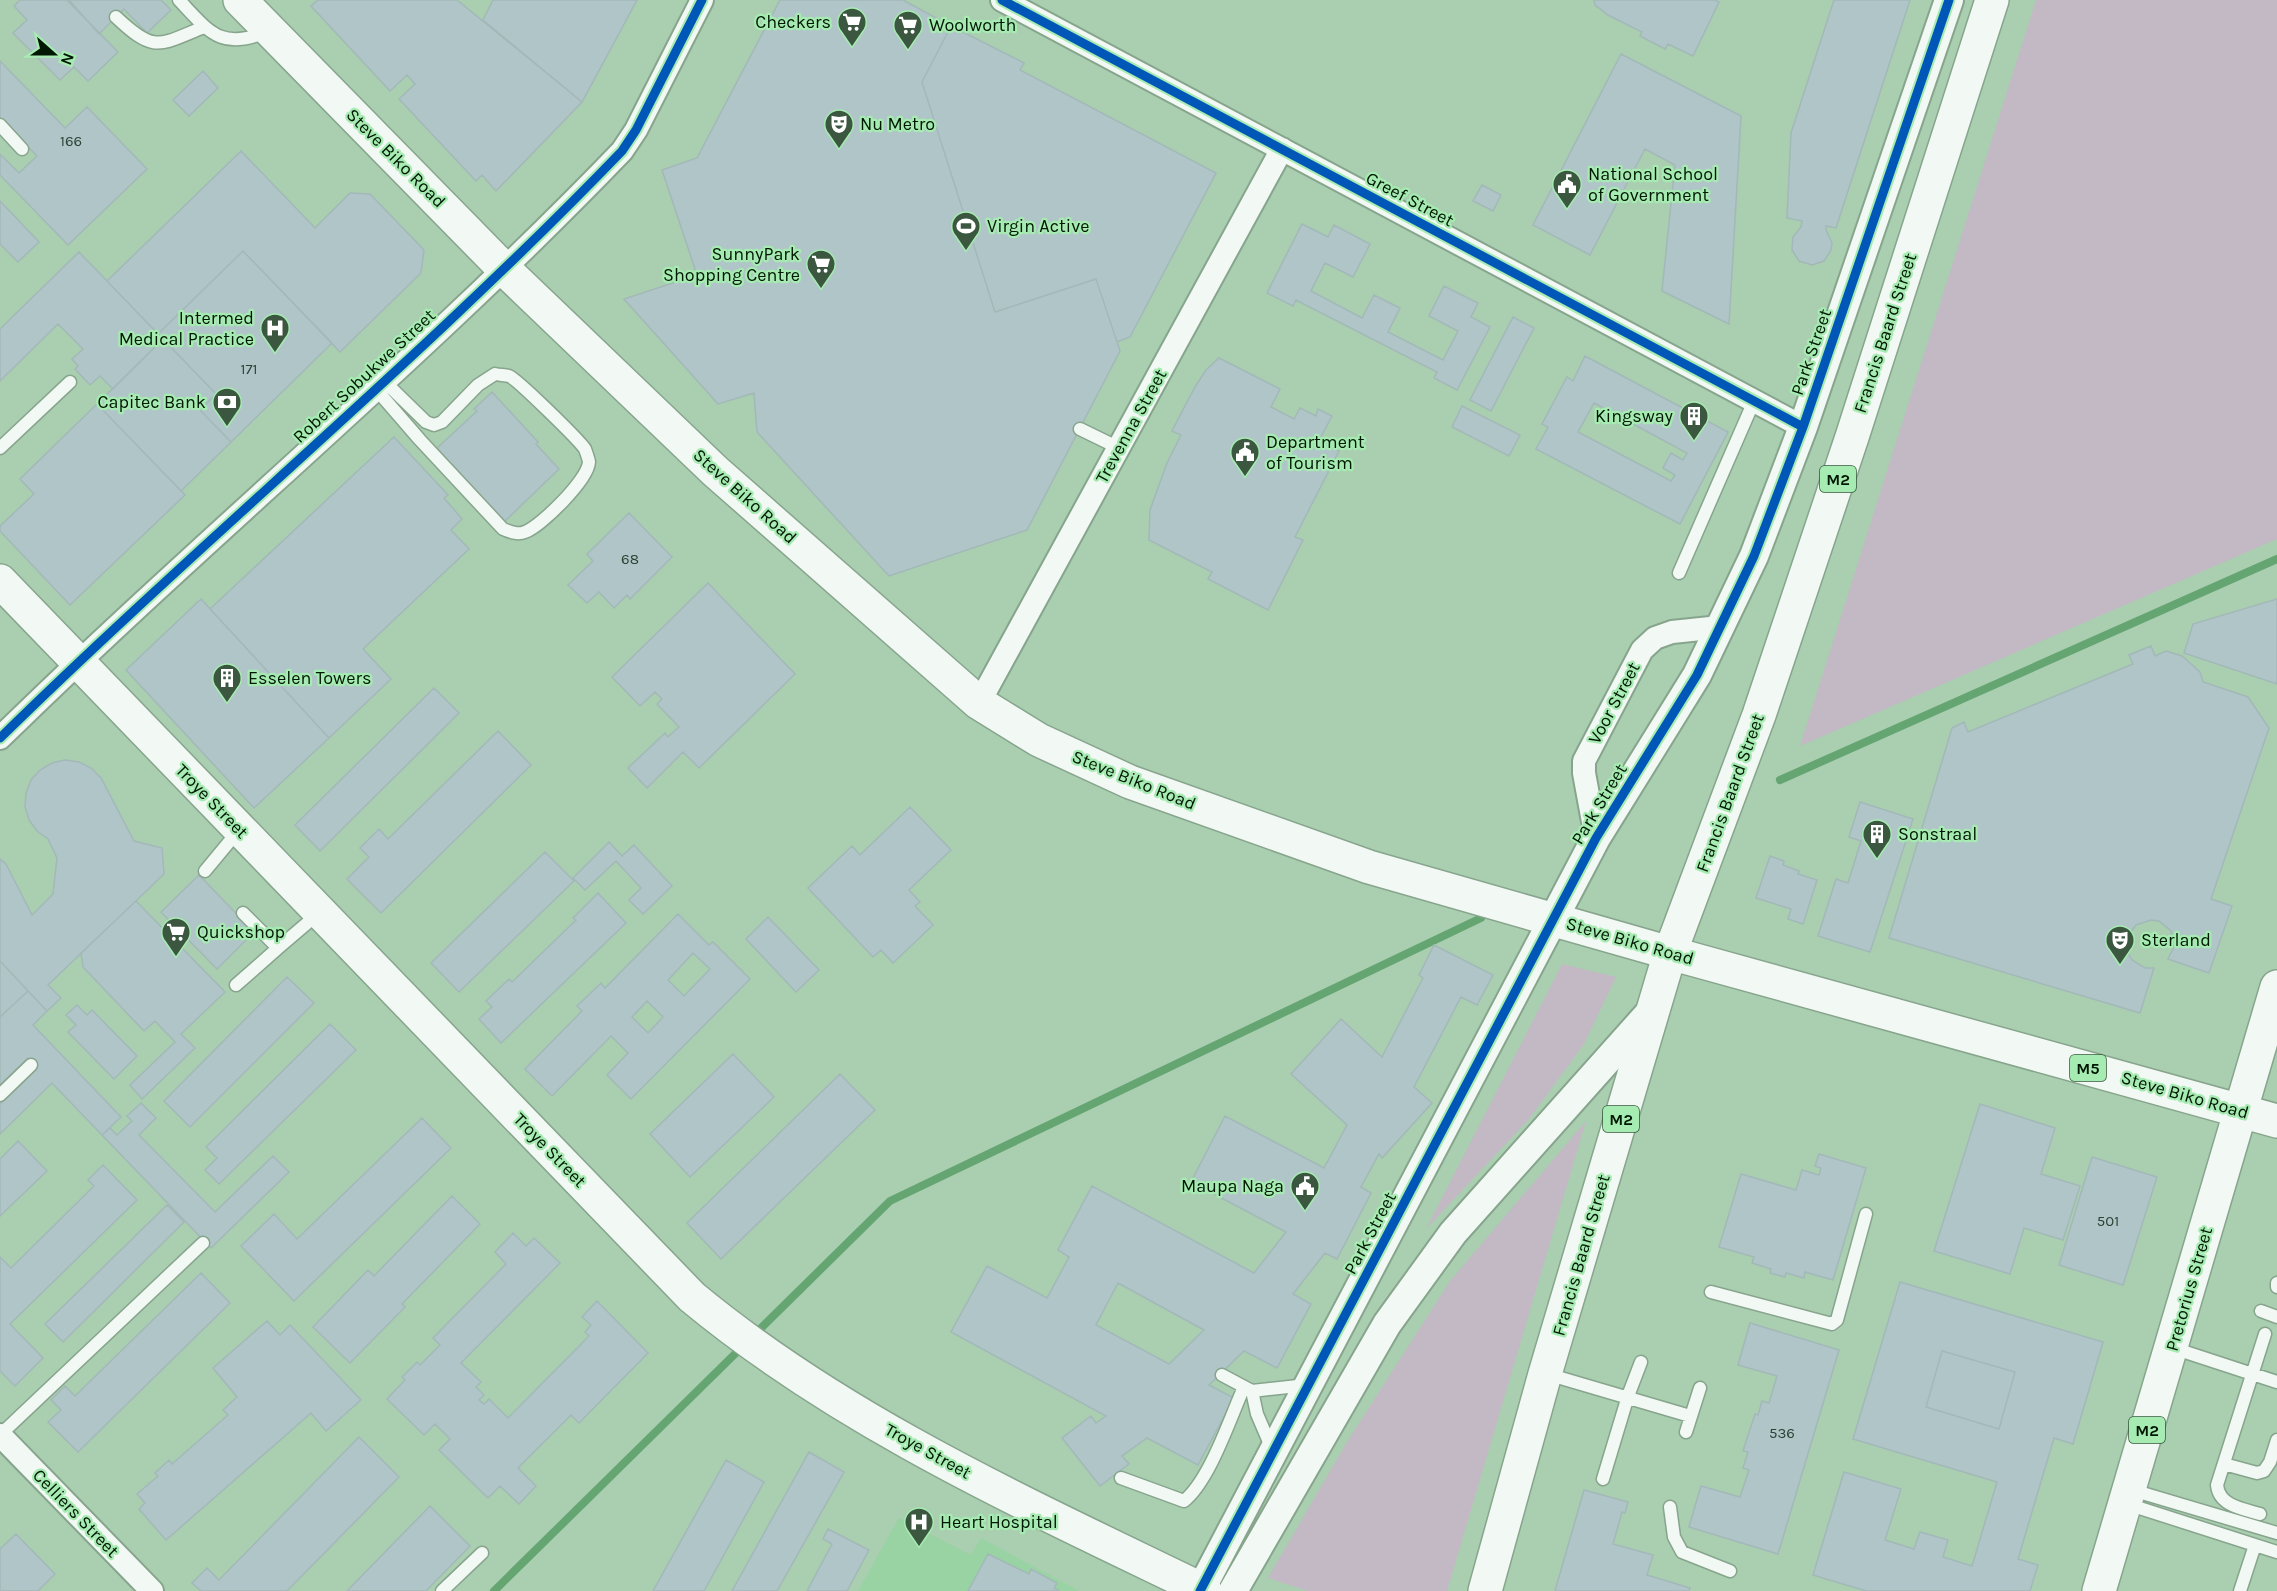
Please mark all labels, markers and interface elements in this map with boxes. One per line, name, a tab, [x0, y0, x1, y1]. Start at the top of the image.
supermarket icon: Checkers	[836, 6, 868, 48]
supermarket icon: Woolworth	[892, 9, 924, 51]
place label: Checkers	[755, 11, 831, 33]
place label: Woolworth	[929, 14, 1016, 36]
north arrow	[24, 24, 84, 84]
text: N	[57, 50, 78, 68]
street label: Steve Biko Road	[342, 104, 450, 212]
theatre icon: Nu Metro	[823, 108, 855, 150]
place label: Nu Metro	[860, 113, 935, 135]
house number: 166	[60, 132, 82, 150]
place label: National School of Government	[1588, 163, 1718, 206]
street label: Greef Street	[1362, 167, 1458, 231]
public building icon: National School of Government	[1551, 168, 1583, 210]
sports icon: Virgin Active	[950, 210, 982, 252]
place label: Virgin Active	[987, 215, 1089, 237]
place label: SunnyPark Shopping Centre	[663, 243, 800, 286]
supermarket icon: SunnyPark Shopping Centre	[805, 248, 837, 290]
street label: Francis Baard Street	[1849, 250, 1921, 416]
street label: Robert Sobukwe Street	[288, 304, 440, 448]
street label: Park Street	[1786, 306, 1836, 398]
place label: Intermed Medical Practice	[119, 307, 254, 350]
hospital icon: Intermed Medical Practice	[259, 312, 291, 354]
house number: 171	[241, 360, 257, 378]
street label: Trevenna Street	[1091, 365, 1172, 487]
bank icon: Capitec Bank	[211, 386, 243, 428]
place label: Capitec Bank	[97, 391, 206, 413]
building icon: Kingsway	[1678, 400, 1710, 442]
place label: Kingsway	[1595, 405, 1674, 427]
place label: Department of Tourism	[1266, 431, 1365, 474]
public building icon: Department of Tourism	[1229, 436, 1261, 478]
street label: Steve Biko Road	[689, 444, 801, 548]
road number: M2	[1820, 466, 1856, 492]
house number: 68	[621, 550, 639, 568]
street label: Voor Street	[1583, 658, 1645, 748]
building icon: Esselen Towers	[211, 662, 243, 704]
place label: Esselen Towers	[248, 667, 371, 689]
street label: Francis Baard Street	[1691, 711, 1769, 875]
street label: Steve Biko Road	[1069, 745, 1199, 815]
street label: Troye Street	[171, 759, 253, 843]
street label: Park Street	[1566, 759, 1632, 848]
building icon: Sonstraal	[1861, 818, 1893, 860]
place label: Sonstraal	[1898, 823, 1977, 845]
street label: Steve Biko Road	[1564, 912, 1696, 970]
supermarket icon: Quickshop	[160, 916, 192, 958]
place label: Quickshop	[197, 921, 285, 943]
theatre icon: Sterland	[2104, 924, 2136, 966]
place label: Sterland	[2141, 929, 2211, 951]
road number: M5	[2070, 1055, 2106, 1081]
street label: Steve Biko Road	[2119, 1066, 2251, 1124]
road number: M2	[1603, 1106, 1639, 1132]
street label: Troye Street	[509, 1108, 591, 1192]
public building icon: Maupa Naga	[1289, 1170, 1321, 1212]
street label: Francis Baard Street	[1547, 1172, 1615, 1338]
place label: Maupa Naga	[1181, 1175, 1284, 1197]
street label: Park Street	[1339, 1188, 1401, 1278]
house number: 501	[2097, 1212, 2119, 1230]
street label: Pretorius Street	[2161, 1224, 2217, 1354]
road number: M2	[2129, 1417, 2165, 1443]
street label: Troye Street	[881, 1418, 975, 1484]
house number: 536	[1769, 1424, 1795, 1442]
street label: Celliers Street	[28, 1464, 124, 1562]
hospital icon: Heart Hospital	[903, 1506, 935, 1548]
place label: Heart Hospital	[940, 1511, 1058, 1533]

